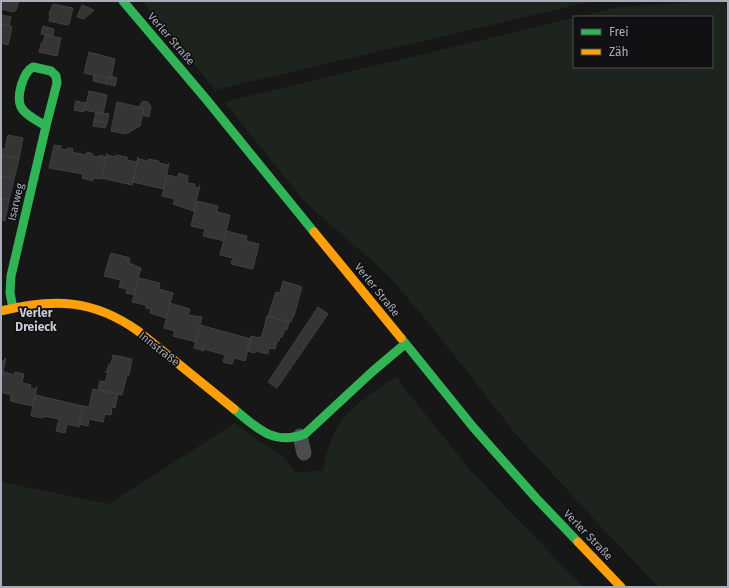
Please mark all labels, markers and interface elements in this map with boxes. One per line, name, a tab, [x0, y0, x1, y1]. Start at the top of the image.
street label: Verler Straße	[145, 10, 197, 68]
legend	[573, 16, 713, 68]
text: Frei	[609, 25, 629, 39]
text: Zäh	[609, 45, 629, 59]
street label: Isarweg	[5, 182, 27, 222]
street label: Verler Straße	[352, 261, 402, 319]
district label: Verler Dreieck	[15, 306, 57, 334]
street label: Innstraße	[136, 329, 182, 369]
street label: Verler Straße	[561, 507, 615, 563]

